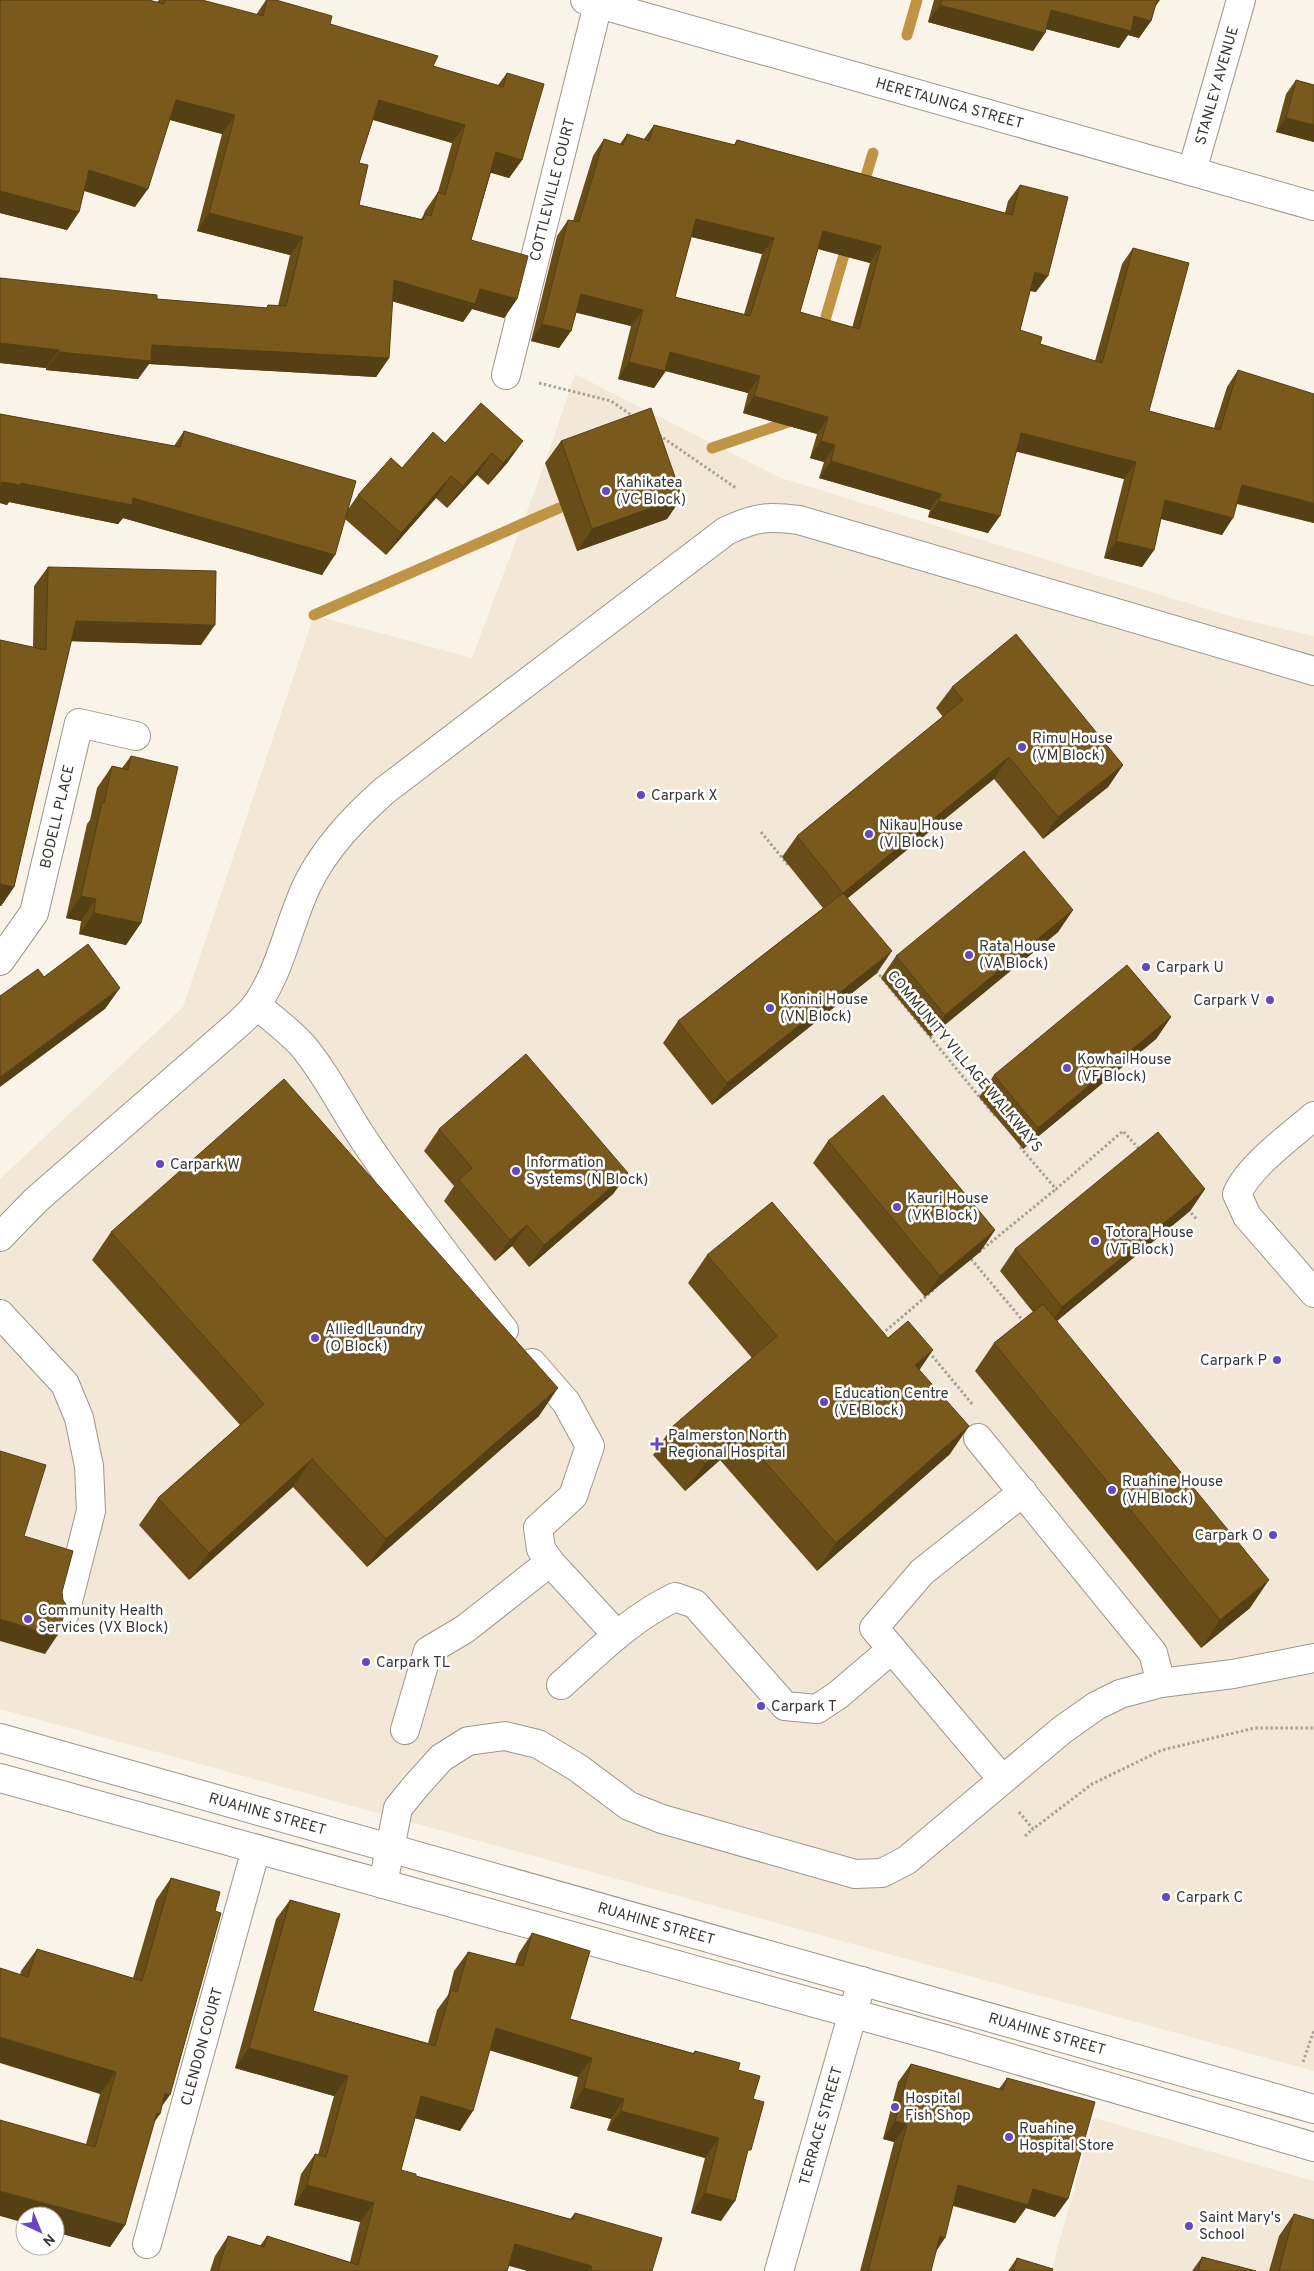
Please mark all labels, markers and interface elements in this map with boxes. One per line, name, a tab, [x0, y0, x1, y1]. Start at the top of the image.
street label: STANLEY AVENUE	[1192, 24, 1244, 147]
street label: HERETAUNGA STREET	[873, 75, 1026, 134]
street label: COTTLEVILLE COURT	[527, 116, 580, 264]
place label: Kahikatea (VC Block)	[616, 474, 686, 510]
marker: Kahikatea (VC Block)	[600, 485, 612, 497]
place label: Rimu House (VM Block)	[1032, 730, 1113, 766]
marker: Rimu House (VM Block)	[1016, 741, 1028, 753]
street label: BODELL PLACE	[37, 763, 80, 871]
place label: Carpark X	[651, 787, 718, 806]
marker: Carpark X	[635, 789, 647, 801]
place label: Nikau House (VI Block)	[879, 817, 963, 853]
marker: Nikau House (VI Block)	[863, 828, 875, 840]
place label: Rata House (VA Block)	[979, 938, 1056, 974]
marker: Rata House (VA Block)	[963, 949, 975, 961]
place label: Carpark U	[1156, 959, 1224, 978]
marker: Carpark U	[1140, 961, 1152, 973]
street label: COMMUNITY VILLAGE WALKWAYS	[882, 967, 1046, 1157]
place label: Konini House (VN Block)	[780, 991, 868, 1027]
place label: Carpark V	[1193, 992, 1260, 1011]
marker: Carpark V	[1264, 994, 1276, 1006]
marker: Konini House (VN Block)	[764, 1002, 776, 1014]
place label: Kowhai House (VF Block)	[1077, 1051, 1172, 1087]
marker: Kowhai House (VF Block)	[1061, 1062, 1073, 1074]
place label: Information Systems (N Block)	[526, 1154, 649, 1190]
place label: Carpark W	[170, 1156, 240, 1175]
marker: Carpark W	[154, 1158, 166, 1170]
marker: Information Systems (N Block)	[510, 1165, 522, 1177]
place label: Kauri House (VK Block)	[907, 1190, 989, 1226]
marker: Kauri House (VK Block)	[891, 1201, 903, 1213]
place label: Totora House (VT Block)	[1105, 1224, 1194, 1260]
marker: Totora House (VT Block)	[1089, 1235, 1101, 1247]
place label: Allied Laundry (O Block)	[325, 1321, 423, 1357]
marker: Allied Laundry (O Block)	[309, 1332, 321, 1344]
place label: Carpark P	[1200, 1352, 1267, 1371]
marker: Carpark P	[1271, 1354, 1283, 1366]
place label: Education Centre (VE Block)	[834, 1385, 949, 1421]
marker: Education Centre (VE Block)	[818, 1396, 830, 1408]
place label: Palmerston North Regional Hospital	[668, 1427, 787, 1463]
marker: Palmerston North Regional Hospital	[650, 1437, 664, 1451]
place label: Ruahine House (VH Block)	[1122, 1473, 1223, 1509]
marker: Ruahine House (VH Block)	[1106, 1484, 1118, 1496]
place label: Carpark O	[1194, 1527, 1263, 1546]
marker: Carpark O	[1267, 1529, 1279, 1541]
place label: Community Health Services (VX Block)	[38, 1602, 168, 1638]
marker: Community Health Services (VX Block)	[22, 1613, 34, 1625]
place label: Carpark TL	[376, 1654, 450, 1673]
marker: Carpark TL	[360, 1656, 372, 1668]
place label: Carpark T	[771, 1698, 837, 1717]
marker: Carpark T	[755, 1700, 767, 1712]
street label: RUAHINE STREET	[206, 1789, 328, 1841]
place label: Carpark C	[1176, 1889, 1243, 1908]
marker: Carpark C	[1160, 1891, 1172, 1903]
street label: RUAHINE STREET	[595, 1899, 717, 1950]
street label: CLENDON COURT	[178, 1986, 228, 2108]
street label: RUAHINE STREET	[986, 2009, 1108, 2061]
street label: TERRACE STREET	[796, 2065, 848, 2188]
place label: Hospital Fish Shop	[905, 2090, 971, 2126]
marker: Hospital Fish Shop	[889, 2101, 901, 2113]
place label: Ruahine Hospital Store	[1019, 2120, 1114, 2156]
marker: Ruahine Hospital Store	[1003, 2131, 1015, 2143]
north arrow	[15, 2206, 65, 2256]
place label: Saint Mary's School	[1199, 2209, 1281, 2245]
marker: Saint Mary's School	[1183, 2220, 1195, 2232]
text: N	[38, 2230, 58, 2249]

